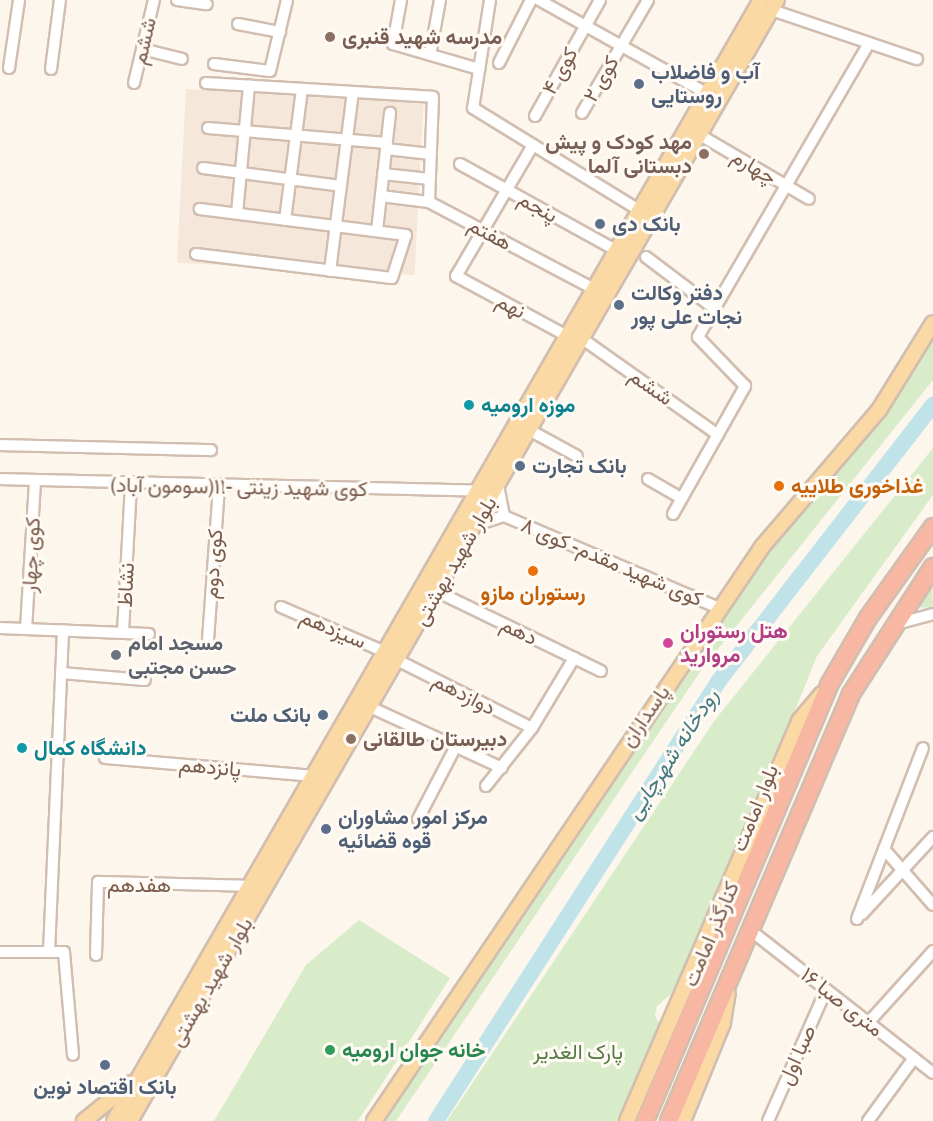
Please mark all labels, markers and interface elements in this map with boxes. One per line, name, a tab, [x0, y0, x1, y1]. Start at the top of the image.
street label: ششم	[126, 15, 162, 67]
place label: مدرسه شهید قنبری	[342, 24, 502, 50]
marker: مدرسه شهید قنبری	[323, 30, 337, 44]
street label: کوی ۴	[537, 43, 583, 99]
street label: کوی ۲	[578, 51, 624, 107]
place label: آب و فاضلاب روستایی	[651, 59, 760, 109]
marker: آب و فاضلاب روستایی	[632, 77, 646, 91]
place label: مهد کودک و پیش دبستانی آلما	[545, 129, 692, 179]
street label: چهارم	[727, 144, 781, 190]
marker: مهد کودک و پیش دبستانی آلما	[697, 147, 711, 161]
street label: پنجم	[514, 186, 562, 228]
place label: بانک دی	[612, 211, 681, 237]
street label: هفتم	[464, 212, 516, 256]
marker: بانک دی	[593, 217, 607, 231]
place label: دفتر وکالت نجات علی پور	[631, 280, 742, 330]
street label: نهم	[492, 288, 530, 324]
marker: دفتر وکالت نجات علی پور	[612, 298, 626, 312]
street label: ششم	[624, 363, 678, 411]
place label: موزه ارومیه	[481, 392, 576, 418]
marker: موزه ارومیه	[462, 398, 476, 412]
place label: بانک تجارت	[532, 453, 627, 479]
marker: بانک تجارت	[513, 459, 527, 473]
street label: کوی شهید زینتی -۱۱(سومون آباد)	[110, 472, 368, 502]
place label: غذاخوری طلاییه	[791, 473, 923, 499]
marker: غذاخوری طلاییه	[772, 479, 786, 493]
street label: بلوار شهید بهشتی	[408, 492, 502, 630]
street label: کوی شهید مقدم- کوی ۸	[517, 512, 707, 612]
street label: کوی چهار	[16, 517, 46, 593]
street label: کوی دوم	[198, 528, 228, 600]
street label: نشاط	[112, 562, 140, 608]
marker: رستوران مازو	[526, 564, 540, 578]
place label: رستوران مازو	[481, 580, 585, 606]
street label: سیزدهم	[296, 604, 370, 654]
street label: دهم	[496, 611, 542, 651]
place label: هتل رستوران مروارید	[680, 618, 788, 668]
place label: مسجد امام حسن مجتبی	[128, 630, 236, 680]
marker: هتل رستوران مروارید	[661, 636, 675, 650]
marker: مسجد امام حسن مجتبی	[109, 648, 123, 662]
street label: دوازدهم	[428, 667, 500, 721]
street label: پاسداران	[615, 680, 675, 752]
water label: رودخانه شهرچایی	[620, 684, 724, 824]
place label: بانک ملت	[230, 702, 311, 728]
marker: بانک ملت	[316, 708, 330, 722]
place label: دبیرستان طالقانی	[363, 726, 507, 752]
marker: دبیرستان طالقانی	[344, 732, 358, 746]
place label: دانشگاه کمال	[34, 735, 147, 761]
marker: دانشگاه کمال	[15, 741, 29, 755]
street label: پانزدهم	[178, 752, 242, 782]
street label: بلوار امامت	[726, 761, 784, 855]
place label: مرکز امور مشاوران قوه قضائیه	[338, 804, 488, 854]
marker: مرکز امور مشاوران قوه قضائیه	[319, 822, 333, 836]
street label: هفدهم	[107, 872, 171, 898]
street label: کنارگذر امامت	[678, 878, 744, 990]
street label: بلوار شهید بهشتی	[164, 913, 258, 1051]
street label: ۱۶ متری صبا	[796, 962, 888, 1042]
street label: صبا اول	[773, 1021, 821, 1089]
place label: خانه جوان ارومیه	[342, 1037, 485, 1063]
park label: پارک الغدیر	[533, 1039, 623, 1065]
marker: خانه جوان ارومیه	[323, 1043, 337, 1057]
marker: بانک اقتصاد نوین	[98, 1058, 112, 1072]
place label: بانک اقتصاد نوین	[33, 1074, 177, 1100]

